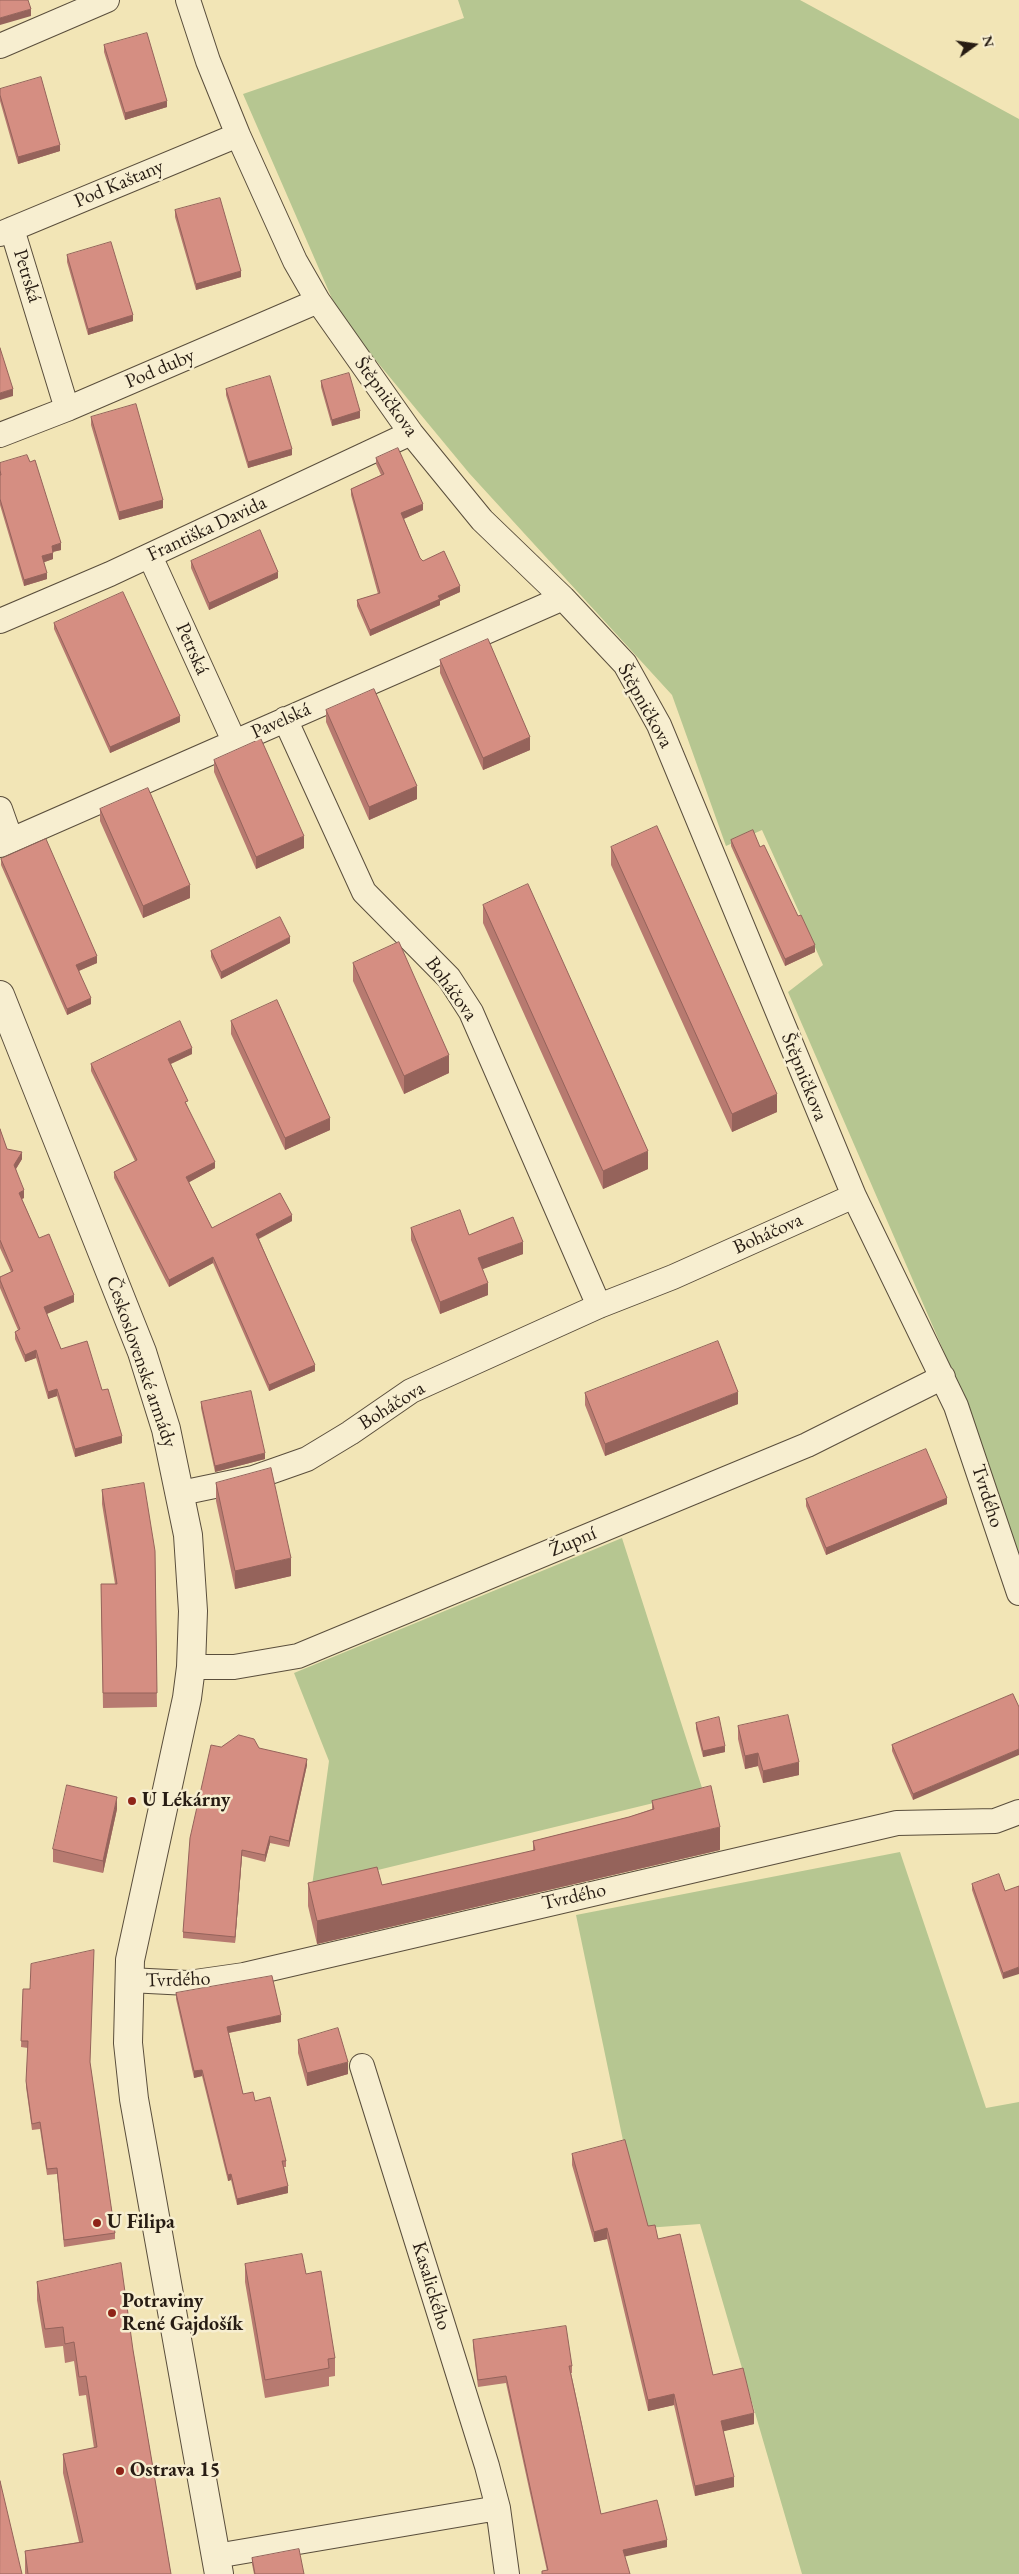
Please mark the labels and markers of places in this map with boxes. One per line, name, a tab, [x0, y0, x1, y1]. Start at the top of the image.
place label: U Lékárny	[142, 1789, 230, 1813]
marker: U Lékárny	[126, 1795, 138, 1807]
place label: U Filipa	[107, 2211, 175, 2235]
marker: U Filipa	[91, 2217, 103, 2229]
place label: Potraviny René Gajdošík	[122, 2290, 243, 2337]
marker: Potraviny René Gajdošík	[106, 2307, 118, 2319]
place label: Ostrava 15	[130, 2459, 220, 2483]
marker: Ostrava 15	[114, 2465, 126, 2477]

